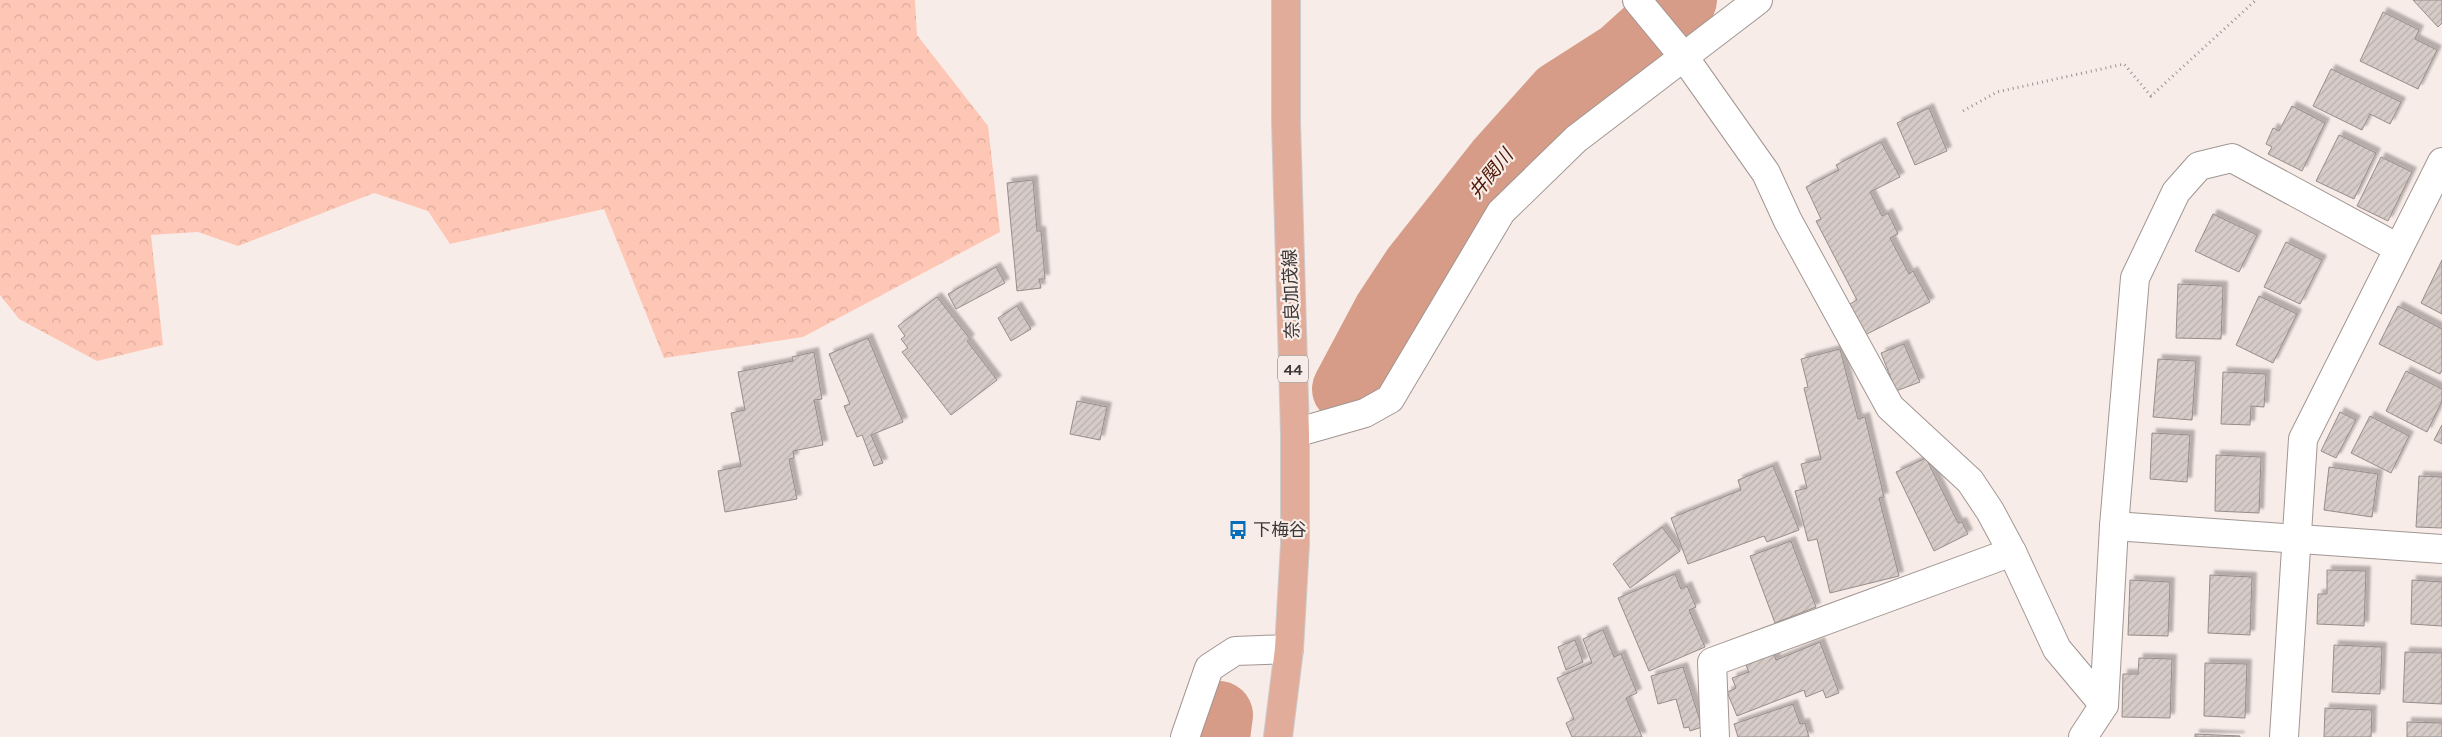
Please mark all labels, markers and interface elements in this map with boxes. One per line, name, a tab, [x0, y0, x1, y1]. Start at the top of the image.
water label: 井関川	[1465, 143, 1519, 203]
street label: 奈良加茂線	[1278, 249, 1304, 339]
road number: 44	[1278, 356, 1308, 382]
bus stop icon: 下梅谷	[1227, 519, 1249, 541]
place label: 下梅谷	[1253, 519, 1307, 541]

